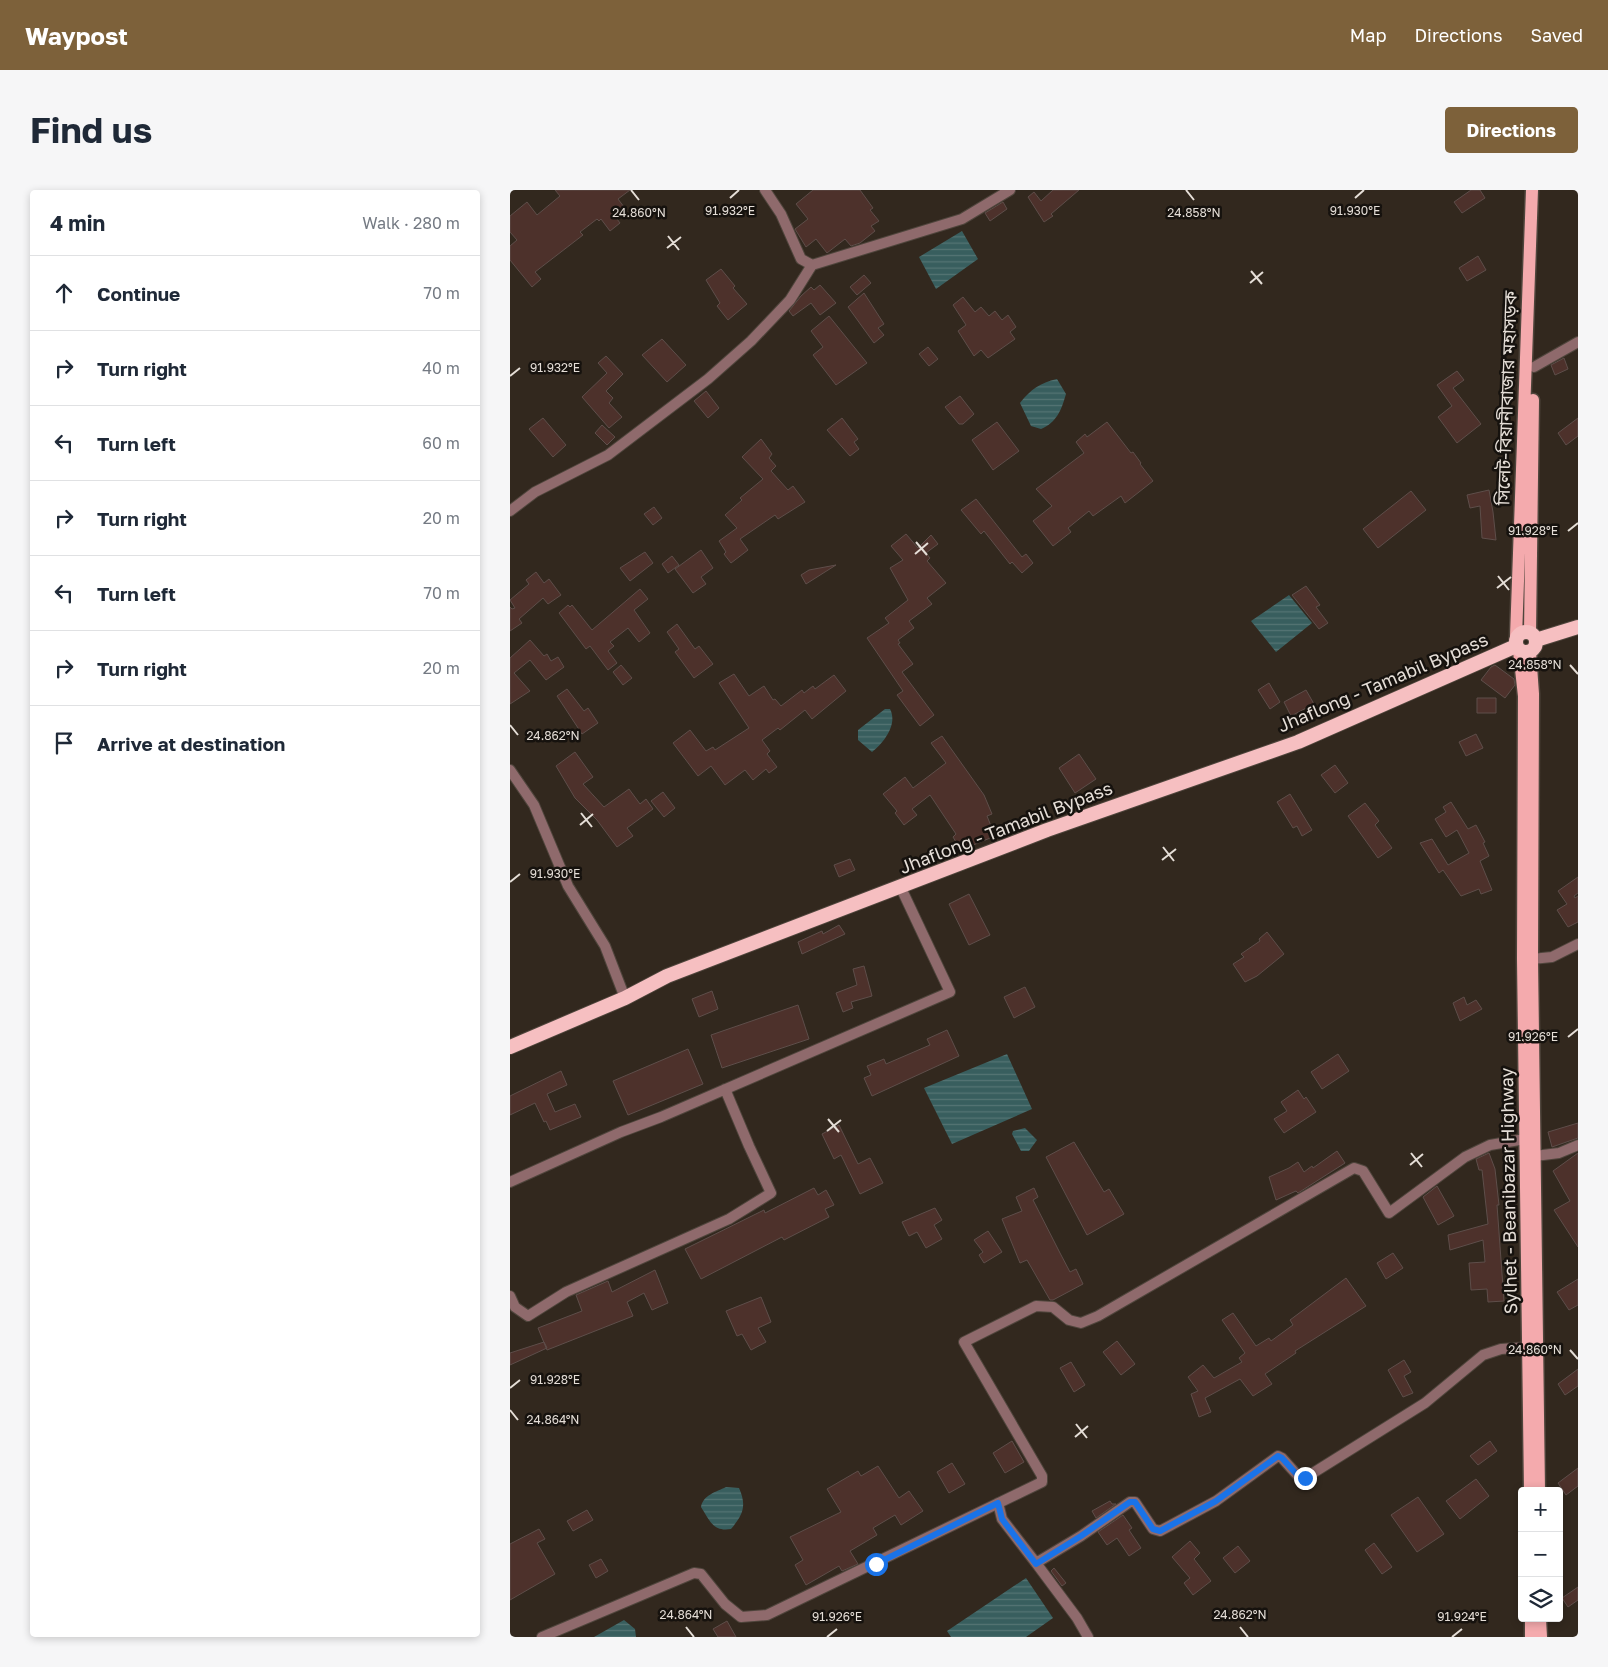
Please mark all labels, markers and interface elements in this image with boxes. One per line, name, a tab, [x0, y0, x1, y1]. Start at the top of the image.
text: Waypost	[25, 21, 128, 50]
text: Map	[1350, 24, 1386, 46]
text: Directions	[1414, 24, 1502, 46]
text: Saved	[1530, 24, 1583, 46]
button: Directions	[1445, 107, 1578, 153]
text: Find us	[30, 109, 152, 151]
text: 91.932°E	[705, 203, 755, 218]
text: 91.930°E	[1330, 203, 1380, 218]
text: 24.860°N	[612, 205, 666, 220]
text: 24.858°N	[1167, 205, 1221, 220]
text: 4 min	[50, 210, 105, 236]
text: Walk · 280 m	[362, 213, 460, 233]
icon: ahead	[50, 279, 78, 307]
text: Continue	[97, 282, 180, 305]
text: 70 m	[423, 283, 460, 303]
street label: সিলেট-বিয়ানীবাজার মহাসড়ক	[1491, 290, 1521, 507]
icon: right	[50, 354, 78, 382]
text: Turn right	[97, 357, 187, 380]
text: 40 m	[422, 358, 460, 378]
text: 91.932°E	[530, 360, 580, 375]
icon: left	[50, 429, 78, 457]
text: Turn left	[97, 432, 176, 455]
text: 60 m	[422, 433, 460, 453]
icon: right	[50, 504, 78, 532]
text: Turn right	[97, 507, 187, 530]
text: 20 m	[423, 508, 460, 528]
text: 91.928°E	[1508, 523, 1558, 538]
icon: left	[50, 579, 78, 607]
text: Turn left	[97, 582, 176, 605]
text: 70 m	[423, 583, 460, 603]
street label: Jhaflong - Tamabil Bypass	[1274, 628, 1491, 736]
icon: right	[50, 654, 78, 682]
text: Turn right	[97, 657, 187, 680]
text: 24.858°N	[1508, 657, 1562, 672]
text: 20 m	[423, 658, 460, 678]
text: 24.862°N	[526, 728, 580, 743]
icon: arrive	[50, 729, 78, 757]
text: Arrive at destination	[97, 732, 285, 755]
street label: Jhaflong - Tamabil Bypass	[896, 776, 1115, 878]
text: 91.930°E	[530, 866, 580, 881]
text: 91.926°E	[1508, 1029, 1558, 1044]
street label: Sylhet - Beanibazar Highway	[1495, 1067, 1521, 1315]
text: 24.860°N	[1508, 1342, 1562, 1357]
text: 91.928°E	[530, 1372, 580, 1387]
text: 24.864°N	[527, 1412, 579, 1427]
route end	[1294, 1467, 1317, 1490]
map controls	[1518, 1487, 1563, 1622]
button: +	[1518, 1487, 1563, 1532]
button: −	[1518, 1532, 1563, 1577]
route start	[865, 1553, 888, 1576]
button: layers	[1518, 1577, 1563, 1622]
text: 24.864°N	[660, 1607, 712, 1622]
text: 24.862°N	[1213, 1607, 1267, 1622]
text: 91.926°E	[812, 1609, 862, 1624]
text: 91.924°E	[1437, 1609, 1487, 1624]

